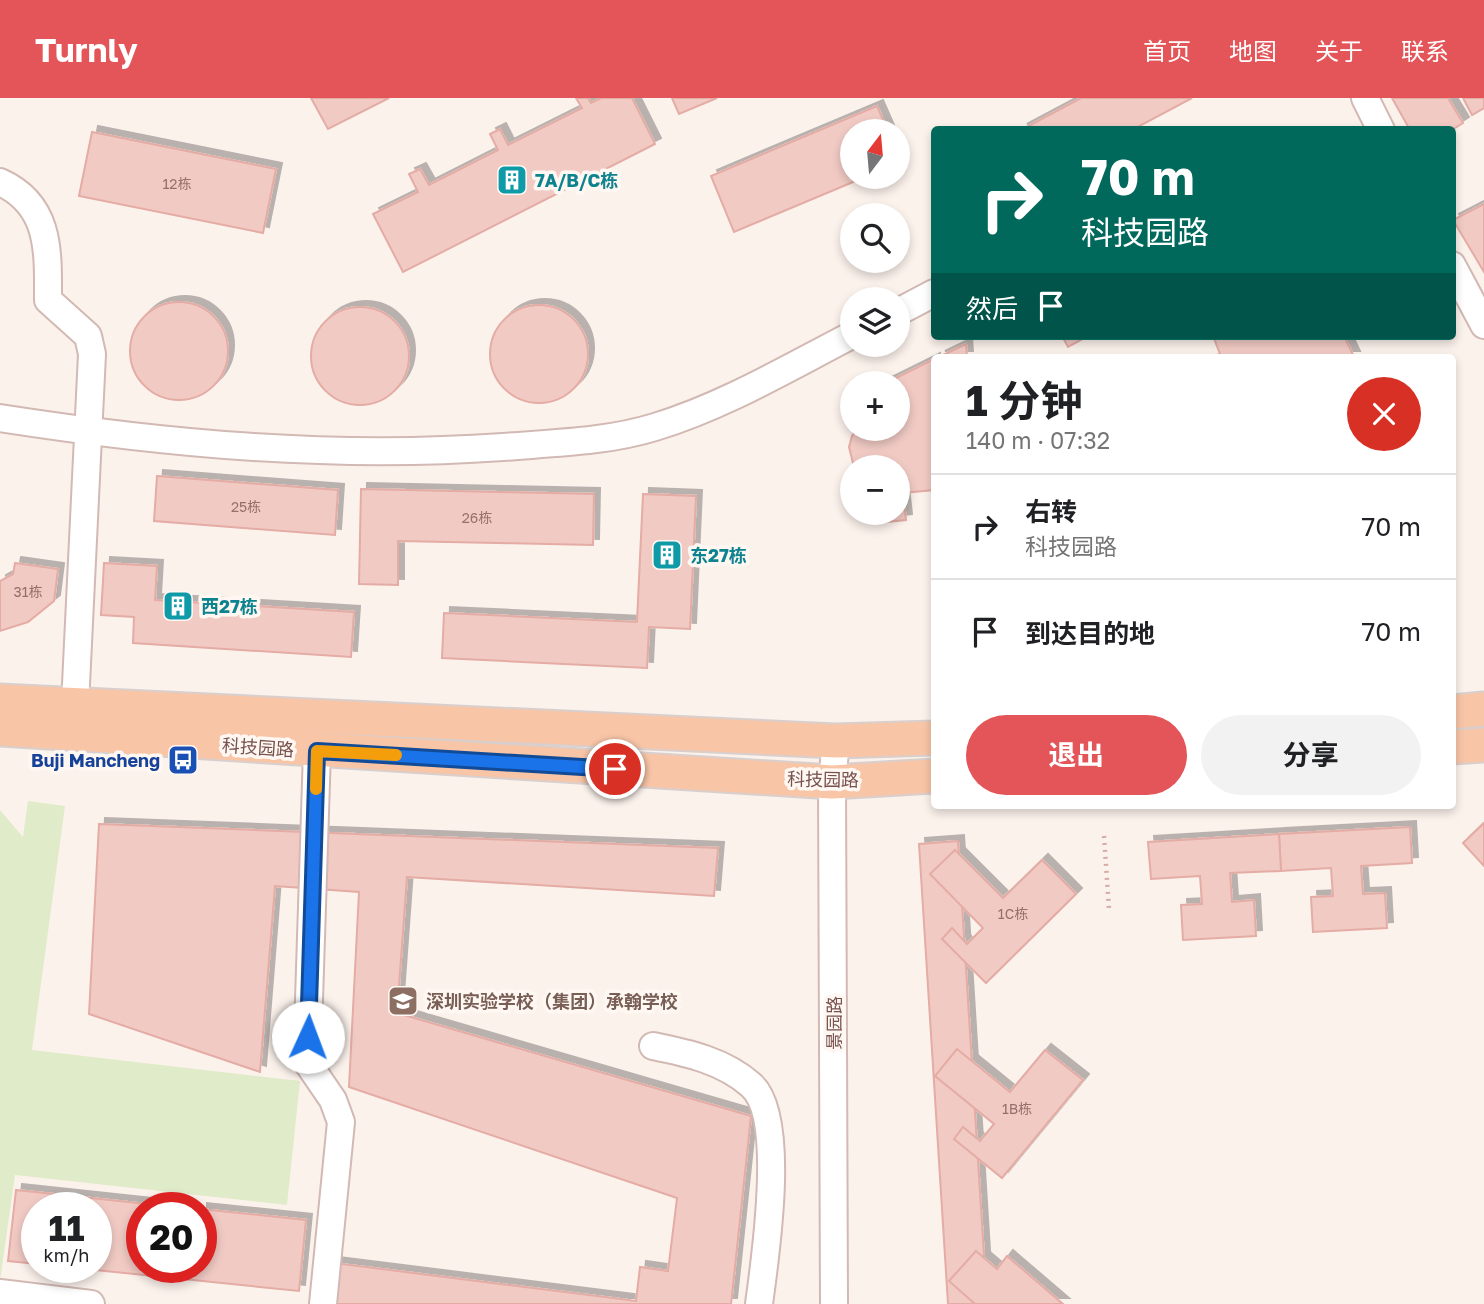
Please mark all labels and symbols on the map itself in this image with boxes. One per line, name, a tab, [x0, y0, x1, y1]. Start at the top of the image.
north arrow	[840, 119, 910, 189]
building icon: 7A/B/C栋	[495, 163, 529, 197]
place label: 7A/B/C栋	[535, 169, 618, 191]
house number: 12栋	[163, 175, 191, 192]
house number: 25栋	[231, 498, 261, 515]
house number: 26栋	[462, 509, 492, 526]
building icon: 东27栋	[650, 538, 684, 572]
place label: 东27栋	[690, 544, 747, 566]
house number: 31栋	[14, 583, 42, 600]
building icon: 西27栋	[161, 589, 195, 623]
place label: 西27栋	[201, 595, 258, 617]
street label: 科技园路	[221, 734, 295, 760]
pin	[585, 739, 645, 799]
bus stop icon: Buji Mancheng	[166, 743, 200, 777]
place label: Buji Mancheng	[31, 749, 160, 771]
street label: 科技园路	[787, 767, 859, 791]
house number: 1C栋	[998, 905, 1028, 922]
school or university icon: 深圳实验学校（集团）承翰学校	[386, 984, 420, 1018]
place label: 深圳实验学校（集团）承翰学校	[426, 990, 678, 1012]
street label: 景园路	[823, 996, 845, 1050]
position arrow	[271, 1000, 345, 1074]
house number: 1B栋	[1002, 1100, 1032, 1117]
speed limit sign: 20	[126, 1192, 217, 1283]

